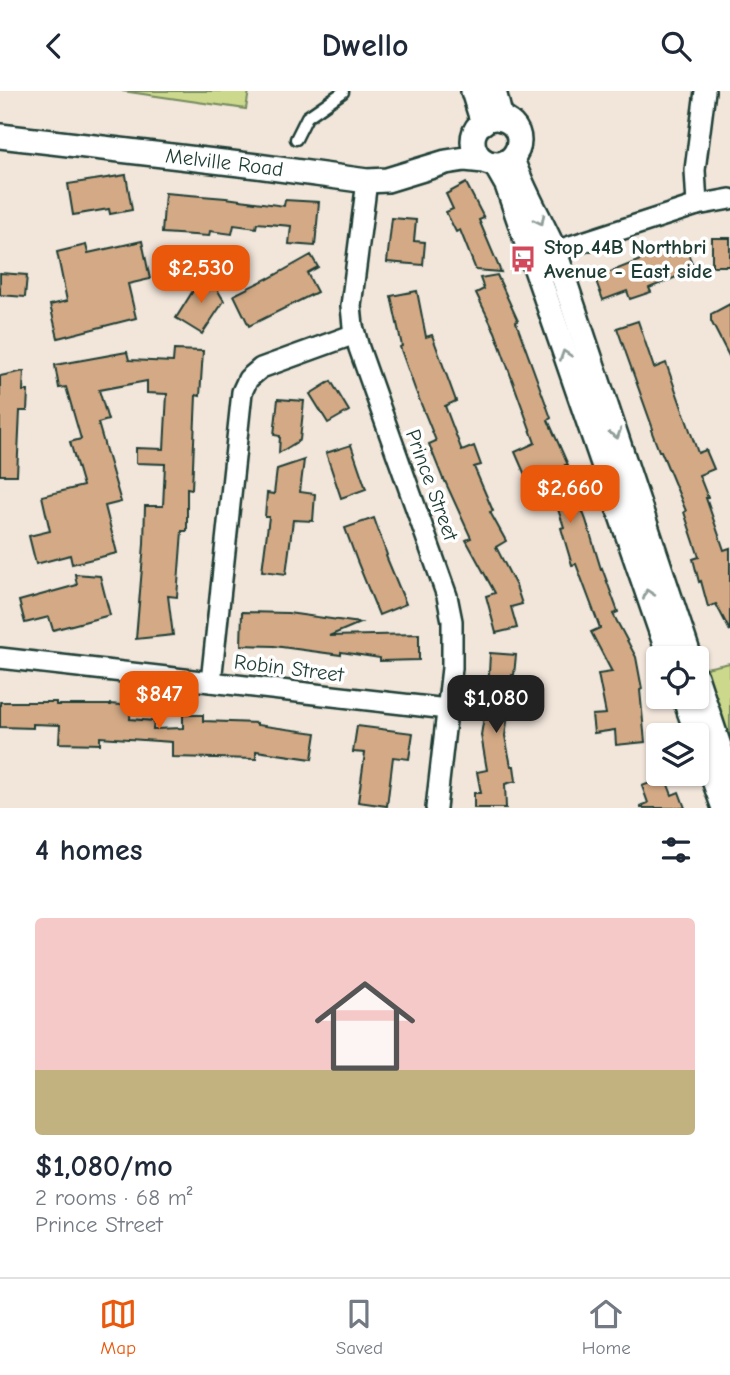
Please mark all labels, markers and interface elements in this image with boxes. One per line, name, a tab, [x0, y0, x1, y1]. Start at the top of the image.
icon: back	[35, 27, 73, 65]
text: Dwello	[321, 27, 409, 64]
icon: search	[657, 27, 695, 65]
street label: Melville Road	[164, 143, 285, 181]
one-way arrow	[532, 213, 546, 225]
place label: Stop 44B Northbri Avenue - East side	[544, 235, 712, 283]
bus stop icon: Stop 44B Northbri Avenue - East side	[508, 244, 538, 274]
pin: $2,530	[144, 245, 258, 305]
text: $2,530	[168, 254, 234, 281]
one-way arrow	[560, 350, 574, 362]
street label: Prince Street	[401, 426, 464, 545]
one-way arrow	[608, 428, 622, 440]
pin: $2,660	[513, 465, 627, 525]
text: $2,660	[537, 474, 603, 501]
one-way arrow	[642, 588, 656, 600]
map controls	[646, 646, 709, 786]
button: locate	[646, 646, 709, 709]
street label: Robin Street	[233, 649, 346, 687]
pin: $847	[118, 671, 200, 731]
pin: $1,080	[439, 675, 553, 735]
text: $847	[136, 680, 182, 707]
text: $1,080	[463, 684, 529, 711]
button: layers	[646, 723, 709, 786]
icon: filters	[657, 831, 695, 869]
text: 4 homes	[35, 833, 142, 868]
icon: home	[302, 963, 428, 1089]
text: $1,080/mo	[35, 1149, 173, 1184]
text: 2 rooms · 68 m²	[35, 1184, 193, 1211]
text: Prince Street	[35, 1211, 163, 1238]
tab: Map	[99, 1295, 137, 1359]
tab: Saved	[336, 1295, 383, 1359]
tab: Home	[582, 1295, 631, 1359]

